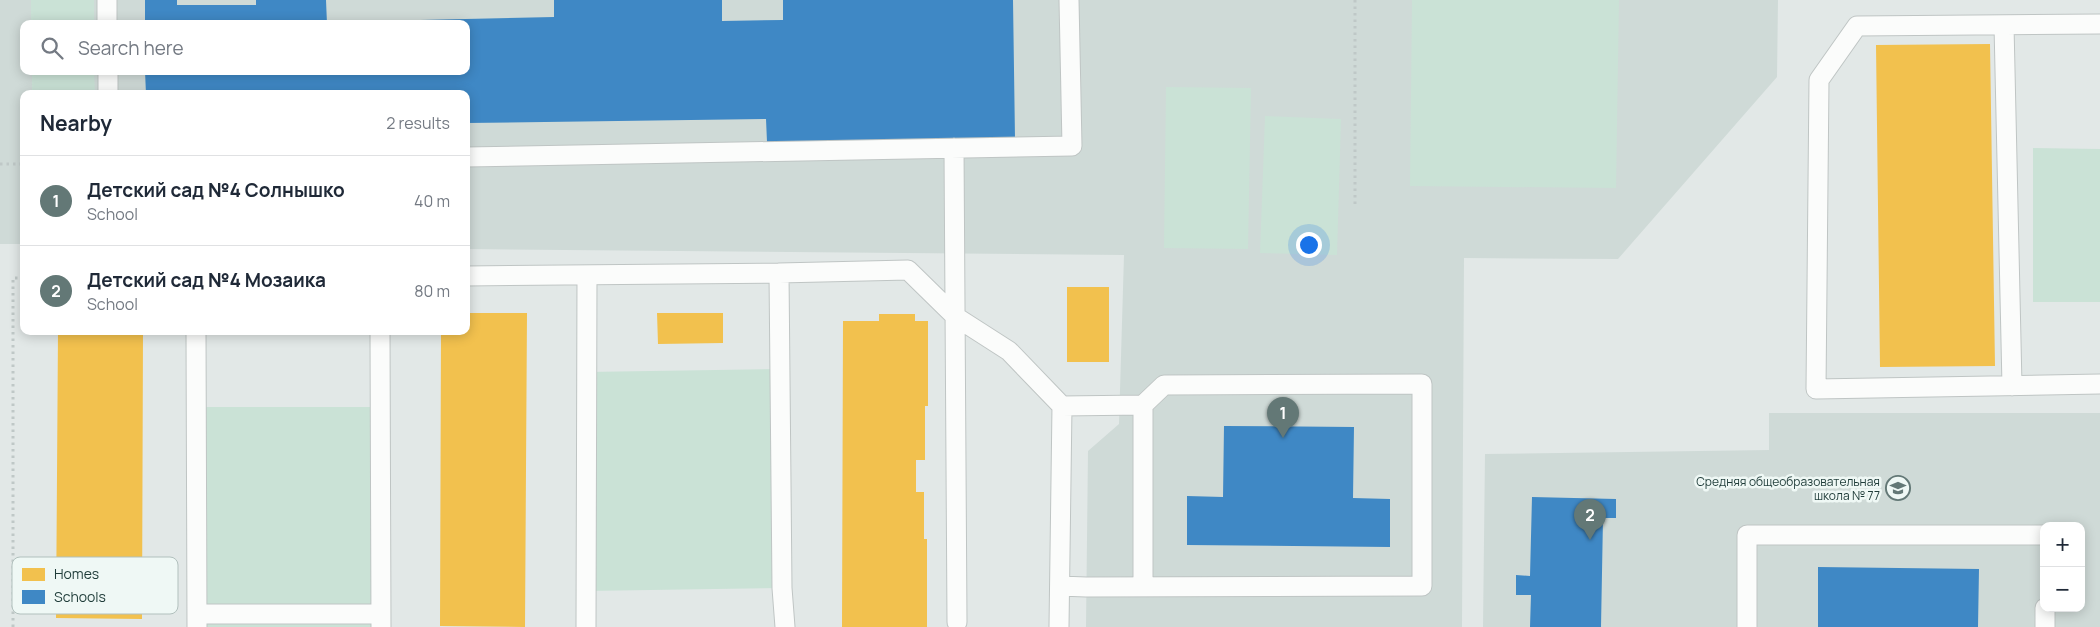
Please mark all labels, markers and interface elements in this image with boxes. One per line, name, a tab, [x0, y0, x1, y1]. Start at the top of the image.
search box	[20, 20, 470, 75]
icon: search	[38, 34, 66, 62]
text: Search here	[78, 35, 184, 61]
text: Nearby	[40, 109, 112, 137]
text: 2 results	[386, 112, 450, 134]
text: Детский сад №4 Солнышко	[87, 177, 345, 203]
text: 1	[52, 190, 60, 212]
text: 40 m	[414, 190, 450, 212]
text: School	[87, 203, 138, 225]
your location	[1296, 232, 1322, 258]
text: Детский сад №4 Мозаика	[87, 267, 326, 293]
text: 2	[51, 280, 61, 302]
text: 80 m	[414, 280, 450, 302]
text: School	[87, 293, 138, 315]
pin: 1	[1267, 397, 1299, 438]
place label: Средняя общеобразовательная школа № 77	[1696, 473, 1880, 504]
school or university icon: Средняя общеобразовательная школа № 77	[1885, 475, 1911, 501]
pin: 2	[1574, 499, 1606, 540]
map controls	[2040, 522, 2085, 612]
button: +	[2040, 522, 2085, 567]
legend	[12, 557, 178, 614]
text: Homes	[54, 564, 99, 583]
button: −	[2040, 567, 2085, 612]
text: Schools	[54, 587, 106, 606]

